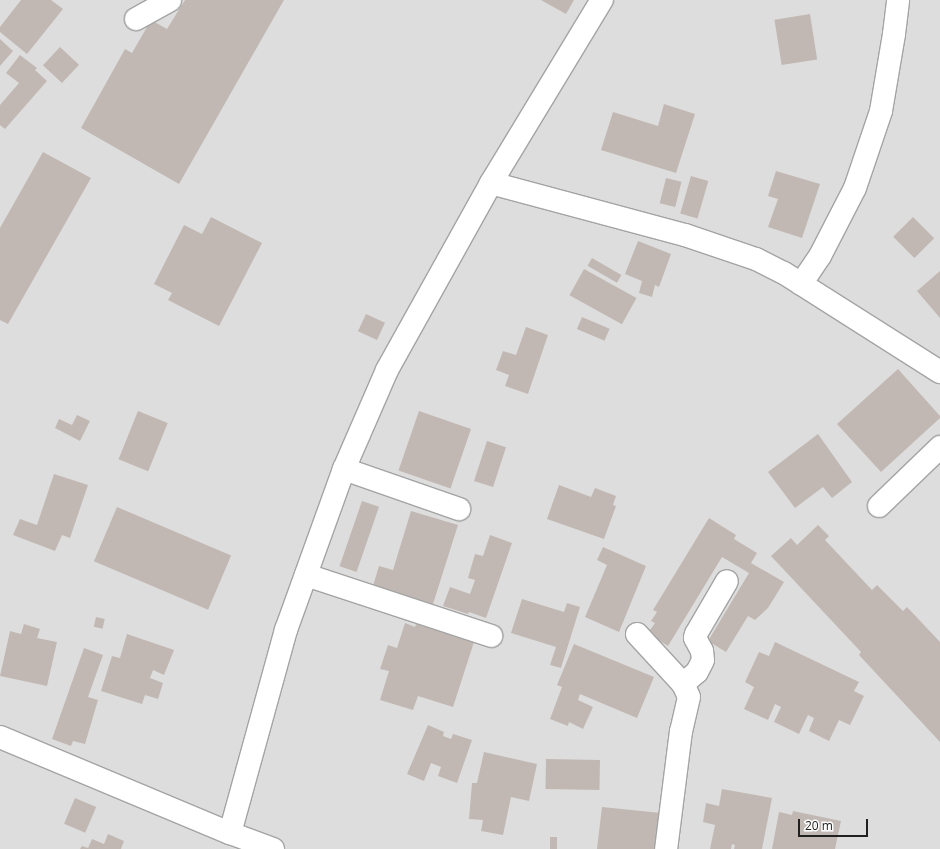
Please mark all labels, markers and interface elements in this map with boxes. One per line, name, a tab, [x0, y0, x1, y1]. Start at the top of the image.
scale bar	[800, 811, 870, 837]
text: 20 m	[805, 817, 833, 834]

